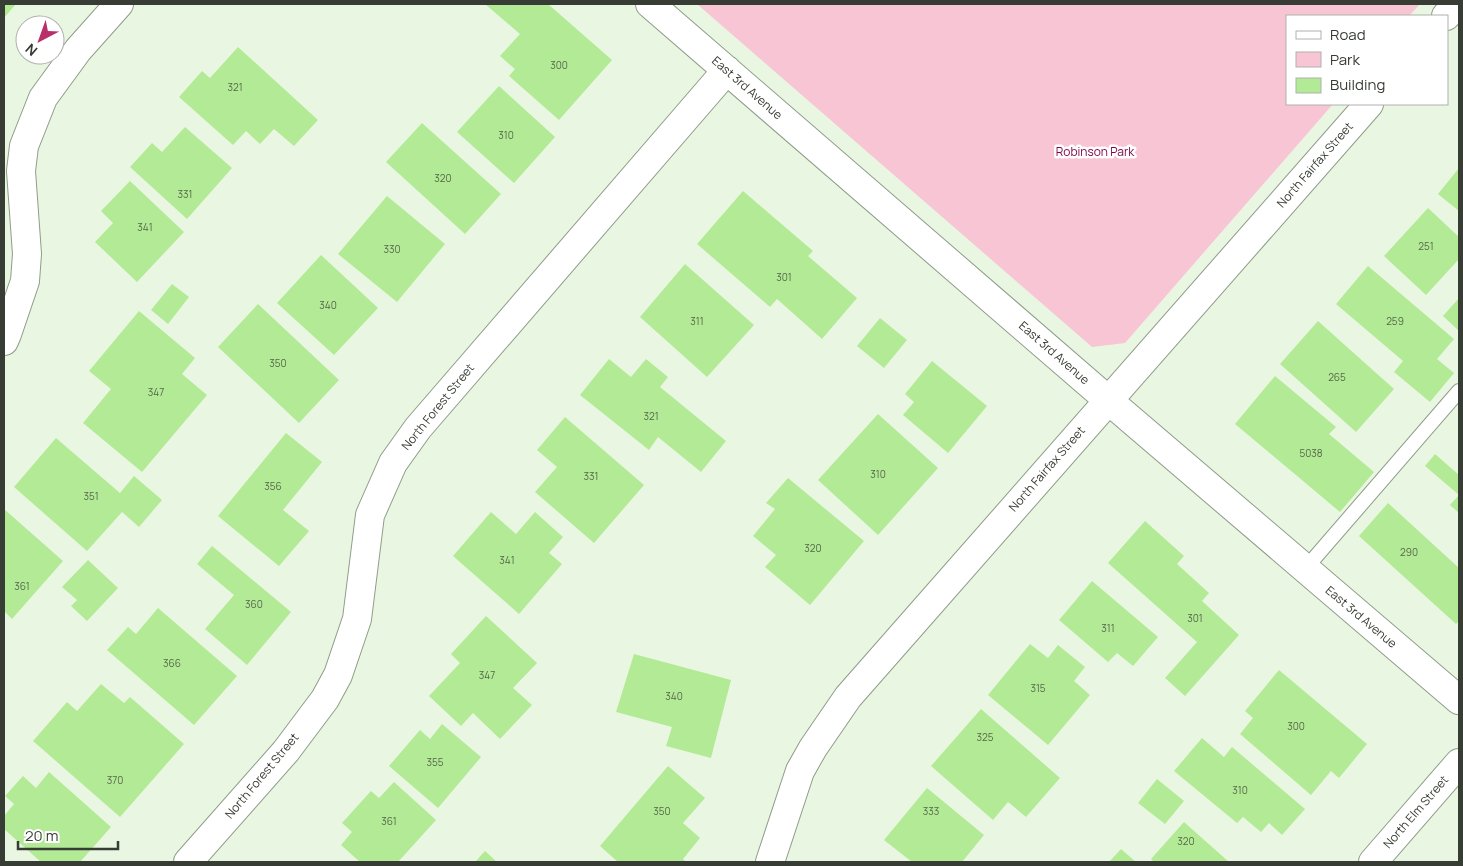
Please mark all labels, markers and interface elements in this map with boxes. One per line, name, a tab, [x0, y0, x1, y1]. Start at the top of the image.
north arrow	[15, 15, 65, 65]
legend	[1286, 15, 1448, 105]
text: Road	[1330, 24, 1366, 45]
text: N	[21, 40, 41, 61]
text: Park	[1330, 49, 1360, 70]
street label: East 3rd Avenue	[708, 52, 786, 123]
house number: 300	[550, 58, 568, 72]
text: Building	[1330, 74, 1385, 95]
house number: 321	[227, 80, 243, 94]
street label: North Fairfax Street	[1273, 118, 1357, 211]
house number: 310	[498, 128, 514, 142]
park label: Robinson Park	[1056, 143, 1135, 160]
house number: 320	[434, 171, 452, 185]
house number: 331	[178, 187, 192, 201]
house number: 341	[137, 220, 153, 234]
house number: 251	[1418, 239, 1434, 253]
house number: 330	[383, 242, 401, 256]
house number: 301	[776, 270, 792, 284]
house number: 340	[319, 298, 337, 312]
house number: 311	[690, 314, 704, 328]
house number: 259	[1386, 314, 1404, 328]
street label: East 3rd Avenue	[1015, 317, 1093, 388]
house number: 350	[269, 356, 287, 370]
street label: North Forest Street	[397, 360, 478, 454]
house number: 265	[1328, 370, 1346, 384]
house number: 347	[148, 385, 164, 399]
house number: 321	[643, 409, 659, 423]
street label: North Fairfax Street	[1005, 422, 1089, 515]
house number: 5038	[1299, 446, 1323, 460]
house number: 310	[870, 467, 886, 481]
house number: 331	[584, 469, 598, 483]
house number: 356	[264, 479, 282, 493]
house number: 351	[83, 489, 99, 503]
house number: 320	[804, 541, 822, 555]
house number: 290	[1400, 545, 1418, 559]
house number: 341	[499, 553, 515, 567]
house number: 361	[14, 579, 30, 593]
street label: East 3rd Avenue	[1322, 582, 1401, 652]
house number: 360	[245, 597, 263, 611]
house number: 301	[1187, 611, 1203, 625]
house number: 311	[1101, 621, 1115, 635]
house number: 366	[163, 656, 181, 670]
house number: 347	[479, 668, 495, 682]
house number: 315	[1030, 681, 1046, 695]
house number: 340	[665, 689, 683, 703]
house number: 300	[1287, 719, 1305, 733]
street label: North Forest Street	[221, 729, 303, 822]
house number: 325	[976, 730, 994, 744]
house number: 355	[426, 755, 444, 769]
street label: North Elm Street	[1379, 771, 1452, 852]
house number: 370	[107, 773, 123, 787]
house number: 310	[1232, 783, 1248, 797]
house number: 350	[653, 804, 671, 818]
house number: 333	[923, 804, 939, 818]
house number: 361	[381, 814, 397, 828]
scale bar	[18, 818, 118, 850]
text: 20 m	[25, 825, 58, 846]
house number: 320	[1177, 834, 1195, 848]

